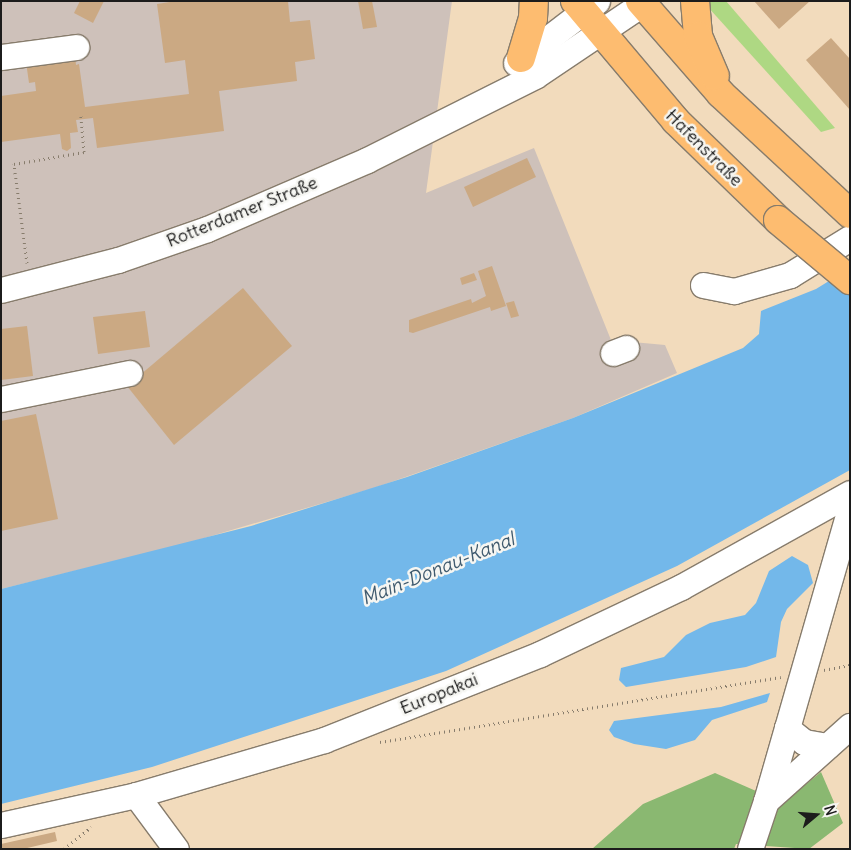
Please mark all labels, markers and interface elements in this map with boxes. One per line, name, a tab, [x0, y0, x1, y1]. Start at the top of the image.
street label: Hafenstraße	[661, 105, 747, 191]
street label: Rotterdamer Straße	[163, 172, 321, 252]
water label: Main-Donau-Kanal	[358, 528, 518, 610]
street label: Europakai	[397, 669, 481, 719]
north arrow	[791, 790, 841, 840]
text: N	[820, 803, 840, 818]

